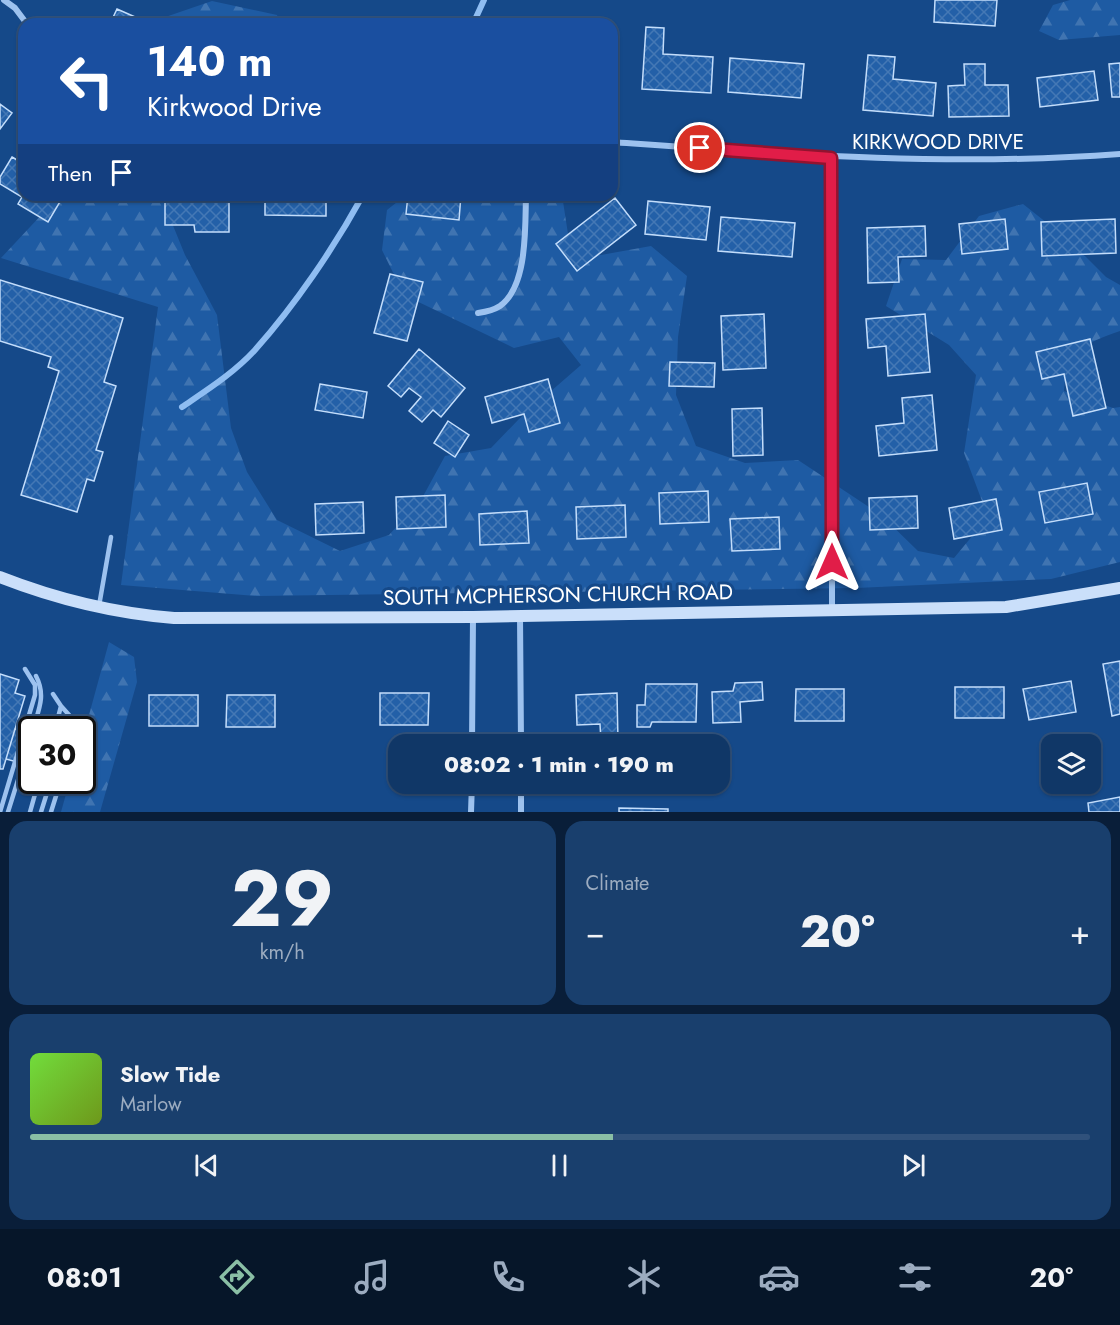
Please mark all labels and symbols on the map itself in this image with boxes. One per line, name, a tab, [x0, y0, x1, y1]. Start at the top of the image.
pin	[674, 122, 725, 173]
street label: KIRKWOOD DRIVE	[852, 127, 1024, 157]
position arrow	[800, 530, 864, 594]
street label: SOUTH MCPHERSON CHURCH ROAD	[383, 577, 733, 613]
speed limit sign: 30	[18, 716, 96, 794]

